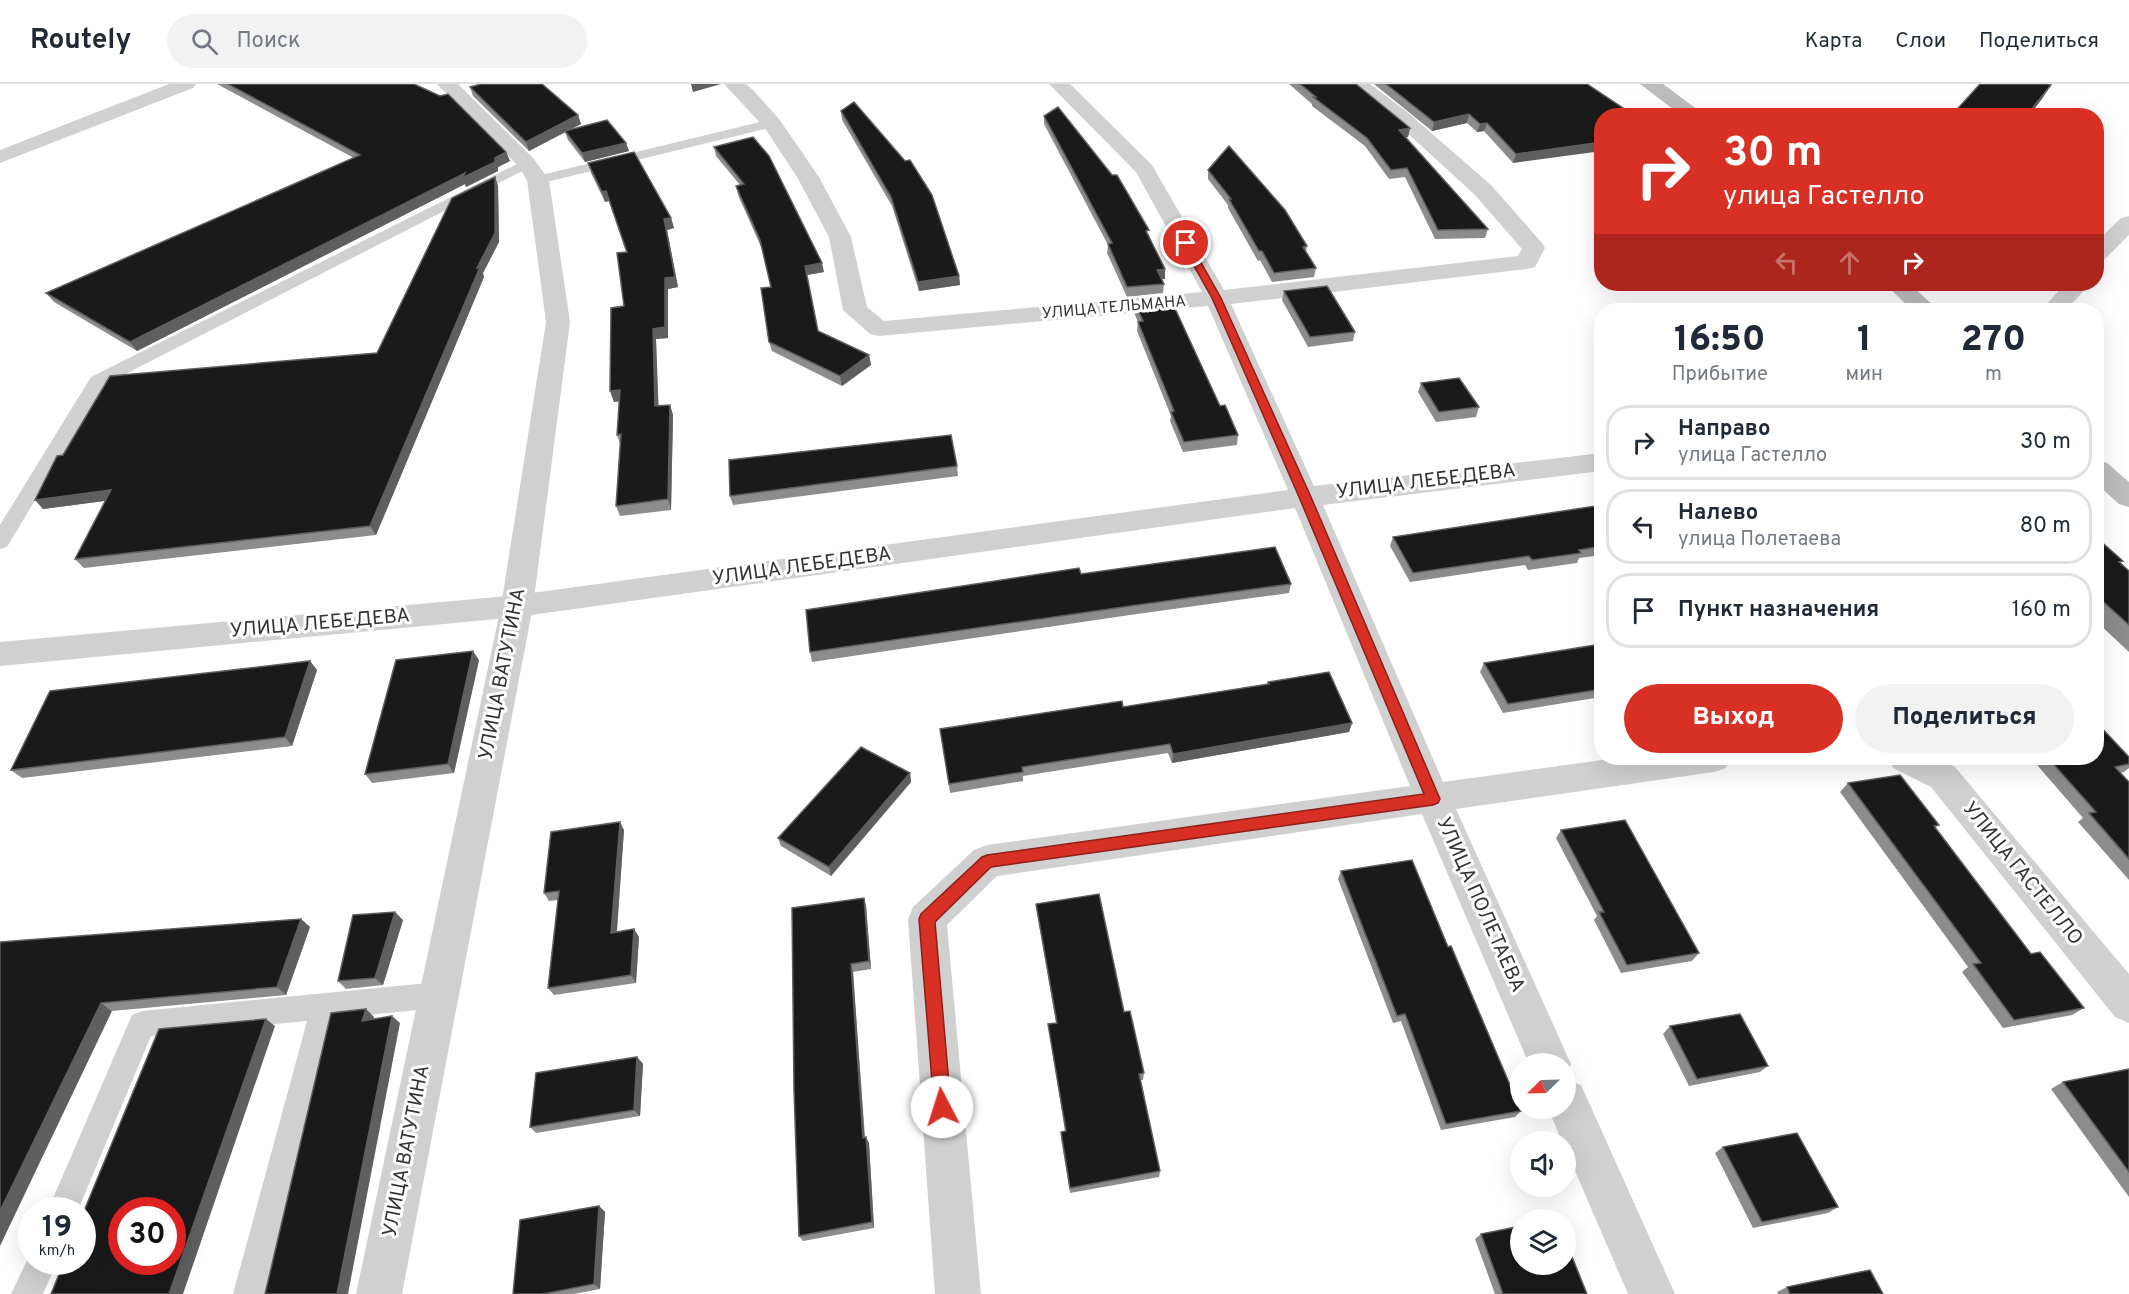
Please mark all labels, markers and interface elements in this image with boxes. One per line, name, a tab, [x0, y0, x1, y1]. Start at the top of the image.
search box	[167, 14, 587, 68]
text: Routely	[30, 23, 131, 59]
icon: search	[188, 25, 221, 58]
text: Поиск	[236, 28, 301, 55]
text: Карта	[1805, 28, 1862, 55]
text: Слои	[1895, 28, 1946, 55]
text: Поделиться	[1979, 28, 2099, 55]
text: 30 m	[1723, 128, 1822, 181]
icon: right	[1624, 132, 1702, 210]
text: улица Гастелло	[1723, 180, 1924, 214]
pin	[1160, 217, 1211, 268]
icon: arrive	[1169, 226, 1202, 259]
icon: left	[1770, 246, 1803, 279]
icon: ahead	[1833, 246, 1866, 279]
icon: right	[1896, 246, 1929, 279]
street label: УЛИЦА ТЕЛЬМАНА	[1041, 292, 1187, 324]
text: 16:50	[1674, 318, 1766, 364]
text: 1	[1857, 318, 1872, 364]
text: 270	[1961, 318, 2026, 364]
text: Прибытие	[1672, 362, 1768, 388]
text: мин	[1846, 362, 1883, 388]
text: m	[1985, 362, 2002, 388]
text: Направо	[1678, 416, 1770, 443]
icon: right	[1627, 426, 1660, 459]
text: 30 m	[2020, 429, 2071, 456]
text: улица Гастелло	[1678, 443, 1827, 469]
street label: УЛИЦА ЛЕБЕДЕВА	[1335, 458, 1517, 506]
text: Налево	[1678, 500, 1758, 527]
icon: left	[1627, 510, 1660, 543]
text: 80 m	[2020, 513, 2071, 540]
text: улица Полетаева	[1678, 527, 1841, 553]
street label: УЛИЦА ЛЕБЕДЕВА	[711, 542, 893, 592]
street label: УЛИЦА ВАТУТИНА	[474, 586, 532, 762]
icon: arrive	[1627, 594, 1660, 627]
text: Пункт назначения	[1678, 597, 1879, 624]
text: 160 m	[2012, 597, 2071, 624]
street label: УЛИЦА ЛЕБЕДЕВА	[229, 603, 411, 645]
button: Выход	[1624, 684, 1843, 753]
button: Поделиться	[1855, 684, 2074, 753]
street label: УЛИЦА ГАСТЕЛЛО	[1956, 797, 2088, 951]
street label: УЛИЦА ПОЛЕТАЕВА	[1430, 813, 1530, 997]
north arrow	[1510, 1053, 1576, 1119]
map controls	[1510, 1053, 1576, 1275]
street label: УЛИЦА ВАТУТИНА	[378, 1063, 436, 1239]
position arrow	[910, 1075, 974, 1139]
button: sound	[1510, 1131, 1576, 1197]
speed limit sign: 30	[108, 1197, 186, 1275]
button: layers	[1510, 1209, 1576, 1275]
text: 19	[42, 1210, 72, 1247]
text: km/h	[39, 1242, 75, 1261]

